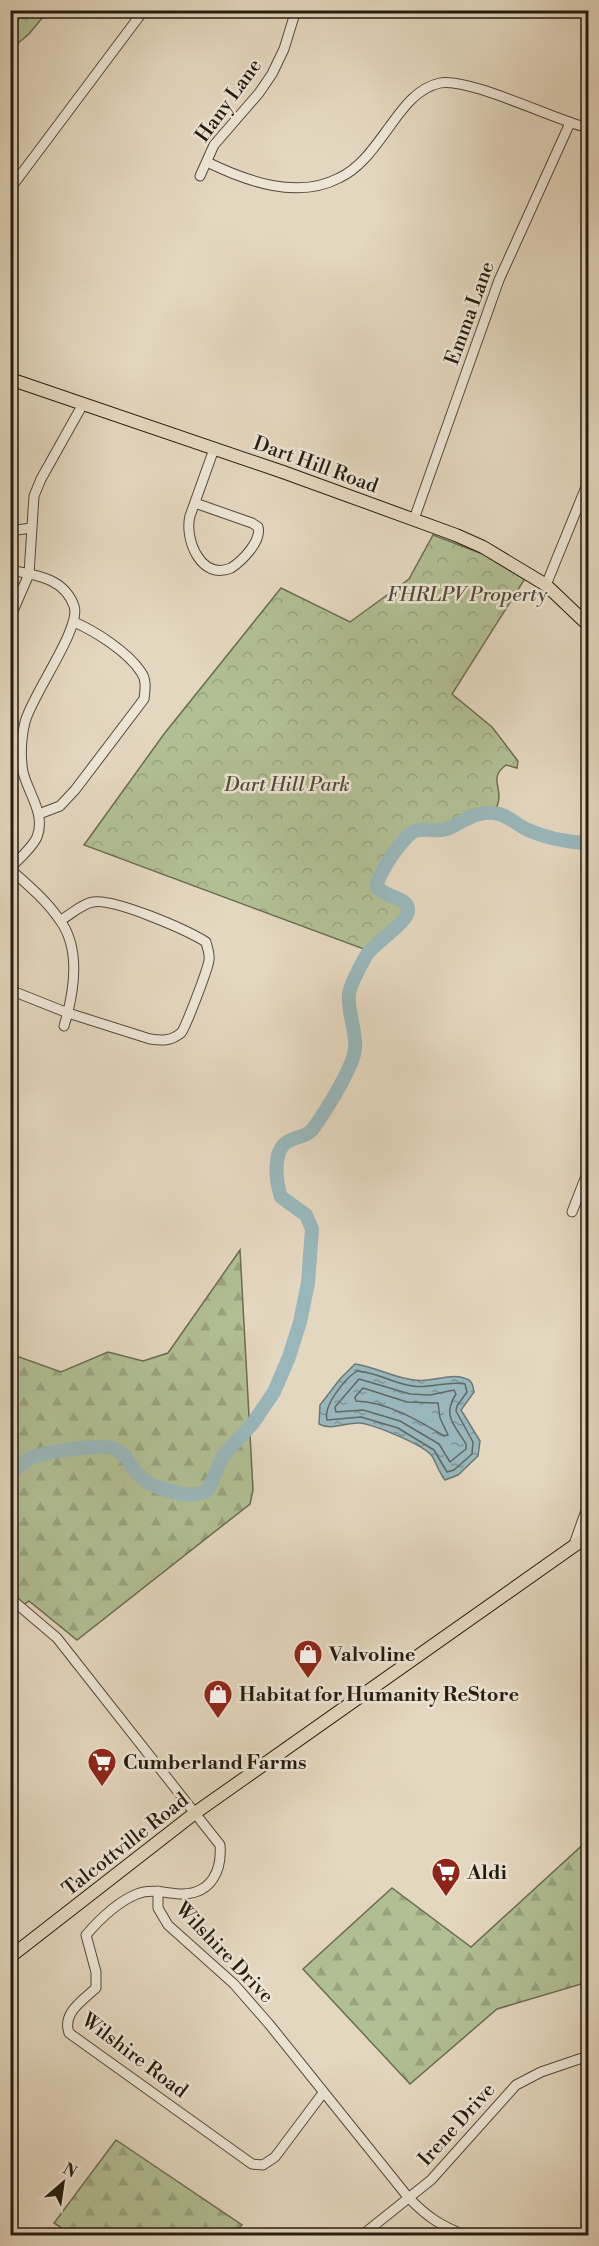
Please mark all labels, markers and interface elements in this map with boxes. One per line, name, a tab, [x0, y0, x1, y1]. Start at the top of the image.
street label: Hany Lane	[191, 54, 268, 148]
street label: Emma Lane	[440, 258, 501, 369]
street label: Dart Hill Road	[250, 431, 382, 500]
park label: FHRLPV Property	[387, 583, 548, 608]
park label: Dart Hill Park	[223, 773, 350, 798]
shop icon: Valvoline	[292, 1638, 324, 1680]
place label: Valvoline	[328, 1643, 416, 1668]
shop icon: Habitat for Humanity ReStore	[202, 1678, 234, 1720]
place label: Habitat for Humanity ReStore	[239, 1683, 519, 1708]
supermarket icon: Cumberland Farms	[86, 1746, 118, 1788]
place label: Cumberland Farms	[123, 1751, 307, 1776]
street label: Talcottville Road	[58, 1788, 195, 1902]
supermarket icon: Aldi	[430, 1856, 462, 1898]
place label: Aldi	[466, 1861, 507, 1886]
street label: Wilshire Drive	[169, 1897, 278, 2009]
street label: Wilshire Road	[75, 2008, 193, 2105]
street label: Irene Drive	[413, 2078, 501, 2172]
north arrow	[33, 2153, 93, 2213]
text: N	[59, 2159, 80, 2183]

